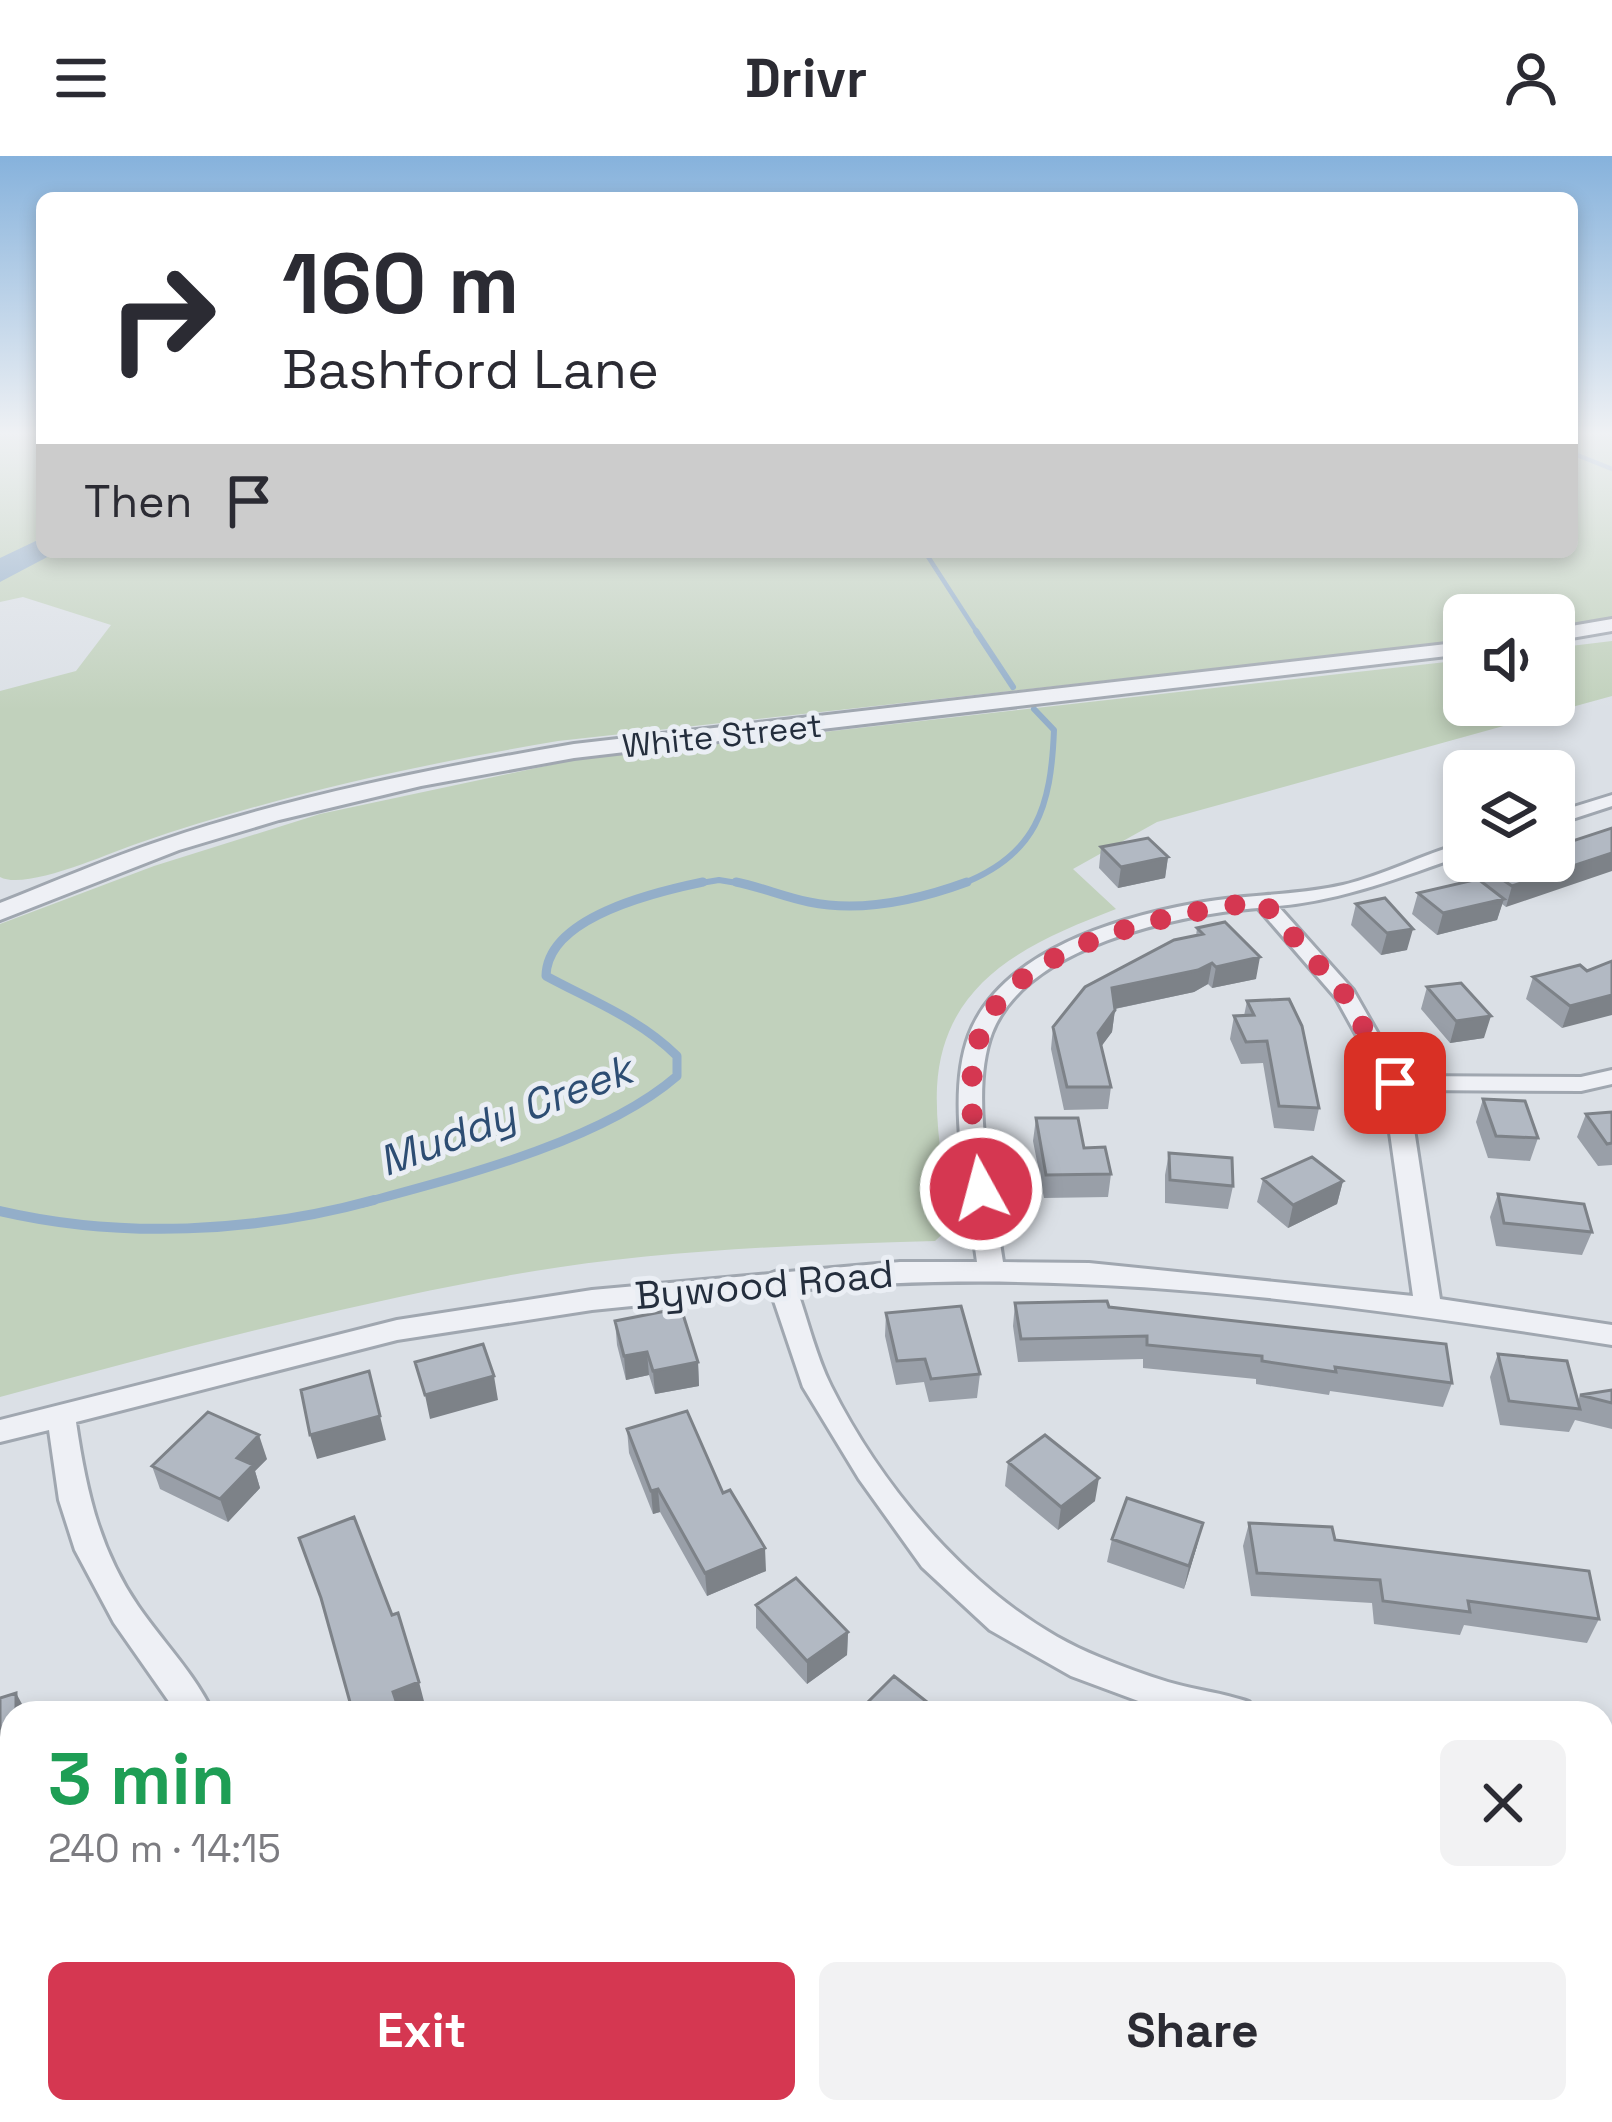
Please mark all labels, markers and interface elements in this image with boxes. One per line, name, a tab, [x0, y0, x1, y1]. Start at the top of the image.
text: Drivr	[745, 44, 867, 113]
icon: menu	[48, 45, 114, 111]
icon: person	[1498, 45, 1564, 111]
text: 160 m	[282, 230, 519, 338]
icon: right	[84, 240, 240, 396]
text: Bashford Lane	[282, 335, 659, 404]
icon: arrive	[216, 468, 282, 534]
text: Then	[84, 473, 192, 530]
map controls	[1443, 594, 1575, 882]
button: sound	[1443, 594, 1575, 726]
street label: White Street	[620, 705, 824, 767]
button: layers	[1443, 750, 1575, 882]
pin	[1344, 1032, 1446, 1134]
water label: Muddy Creek	[371, 1041, 643, 1188]
icon: arrive	[1362, 1050, 1428, 1116]
position arrow	[918, 1126, 1044, 1252]
street label: Bywood Road	[633, 1249, 895, 1320]
text: 3 min	[48, 1733, 235, 1825]
button: close	[1440, 1740, 1566, 1866]
text: 240 m · 14:15	[48, 1824, 281, 1873]
button: Exit	[48, 1962, 795, 2100]
button: Share	[819, 1962, 1566, 2100]

